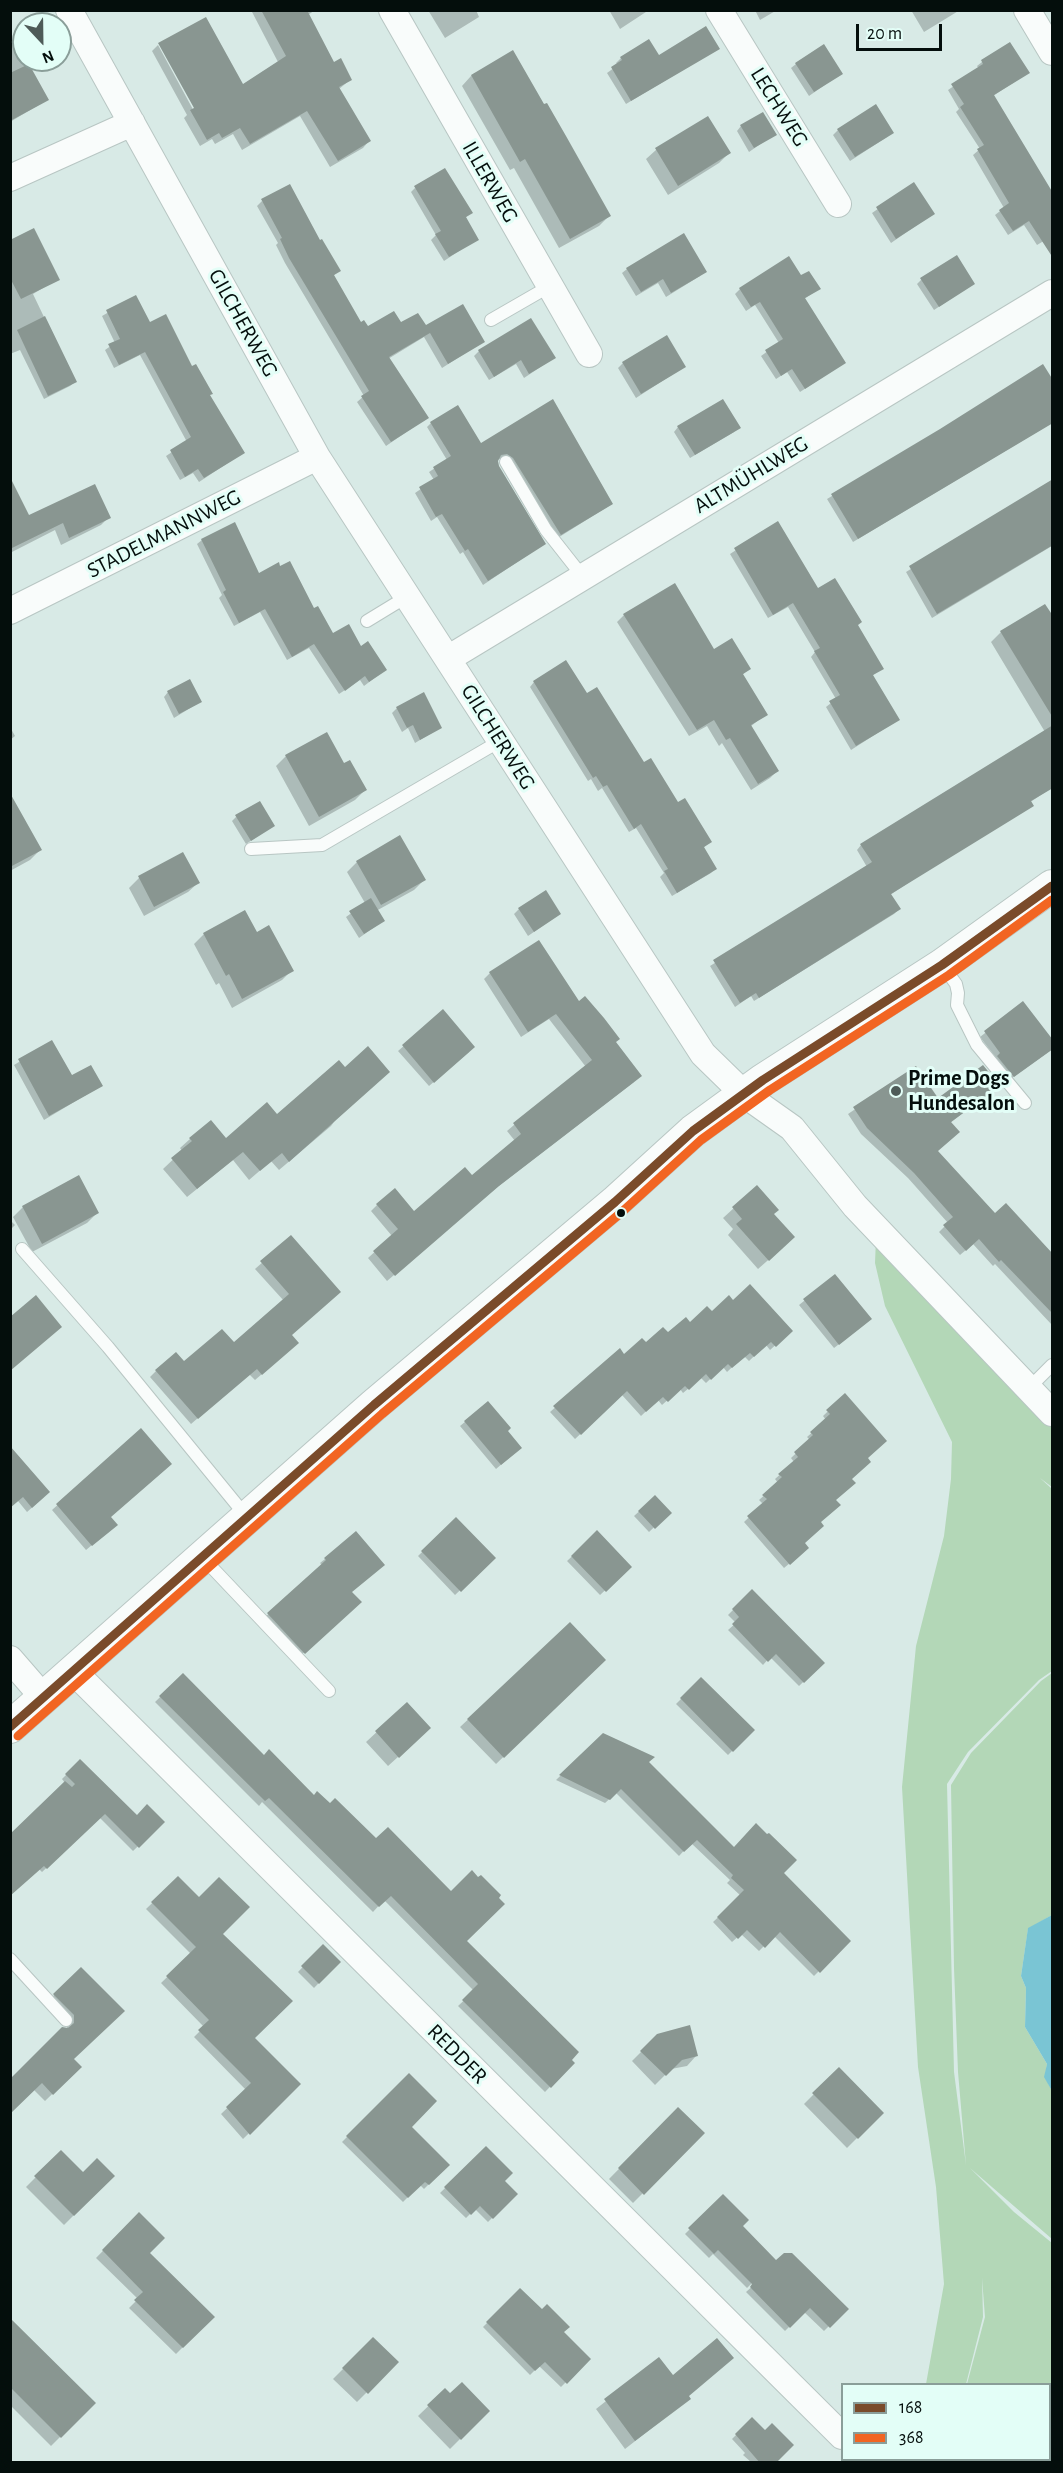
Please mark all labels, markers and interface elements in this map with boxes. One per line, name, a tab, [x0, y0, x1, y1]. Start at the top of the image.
north arrow	[12, 12, 72, 72]
scale bar	[859, 12, 944, 50]
text: 20 m	[867, 25, 902, 43]
text: N	[40, 47, 56, 66]
street label: LECHWEG	[744, 62, 814, 152]
street label: ILLERWEG	[456, 137, 524, 227]
street label: GILCHERWEG	[203, 264, 283, 382]
street label: ALTMÜHLWEG	[689, 430, 813, 520]
street label: STADELMANNWEG	[83, 484, 245, 584]
street label: GILCHERWEG	[455, 679, 541, 795]
place label: Prime Dogs Hundesalon	[908, 1065, 1015, 1116]
marker: Prime Dogs Hundesalon	[889, 1084, 903, 1098]
unlabelled marker	[615, 1207, 627, 1219]
street label: REDDER	[421, 2018, 493, 2090]
legend	[841, 2383, 1051, 2461]
text: 168	[899, 2399, 922, 2417]
text: 368	[899, 2429, 923, 2447]

